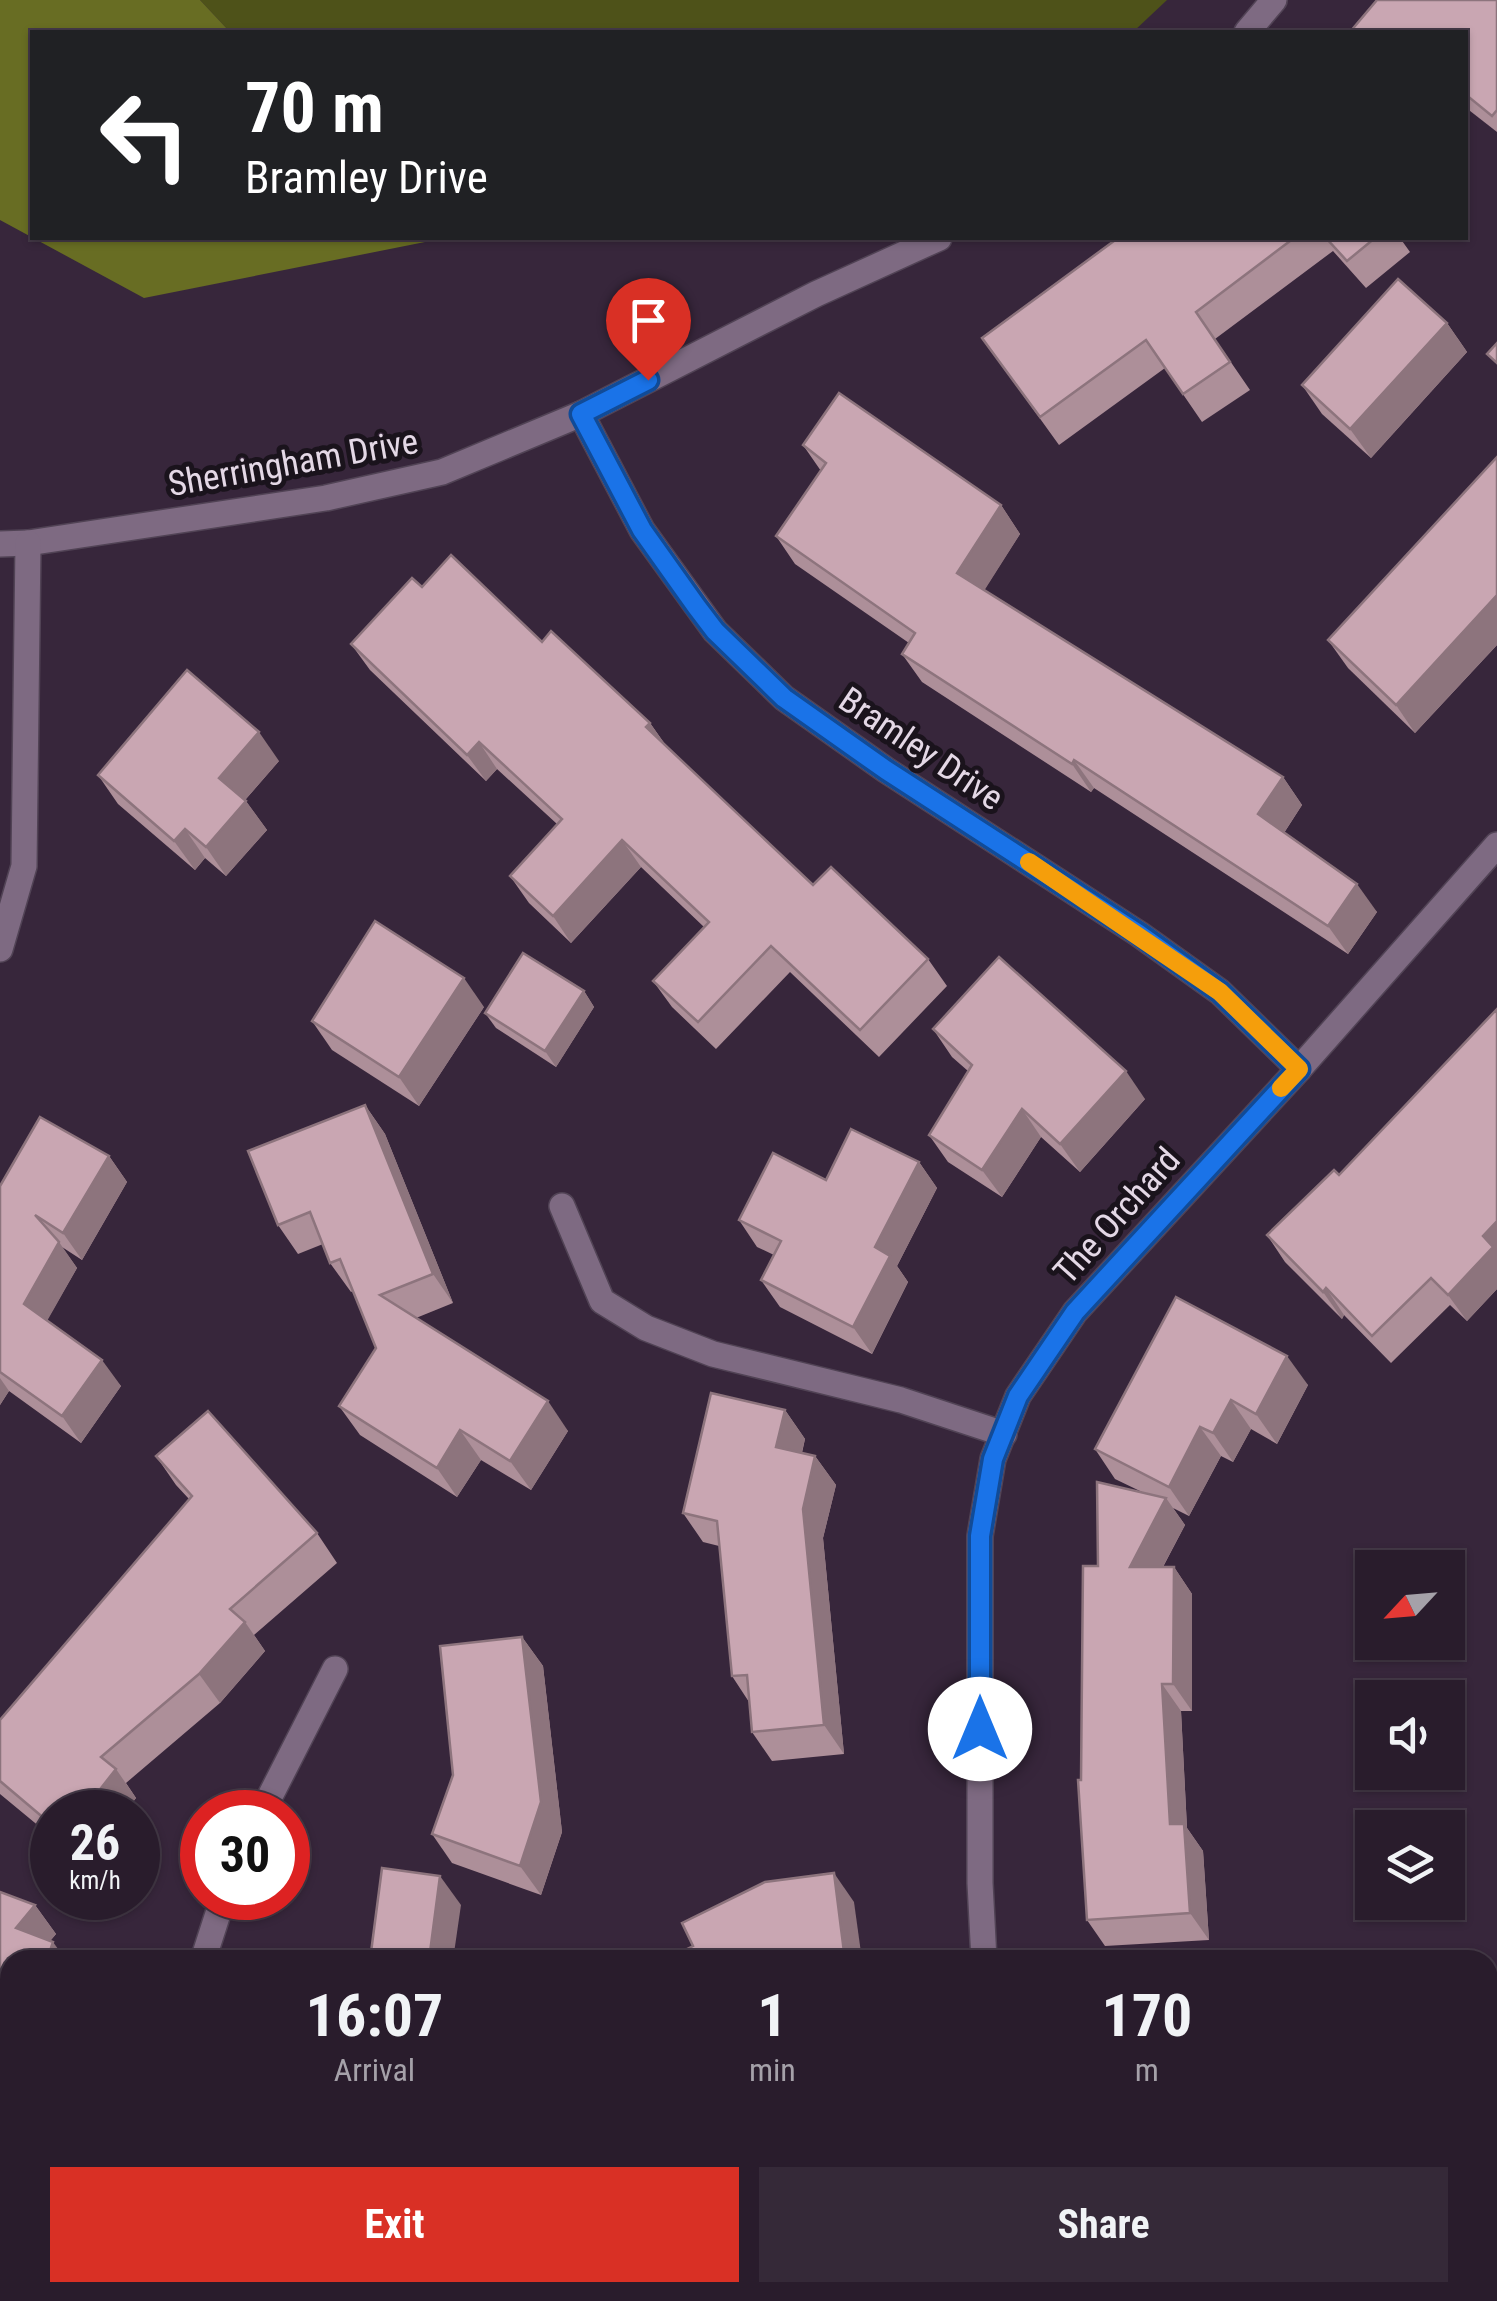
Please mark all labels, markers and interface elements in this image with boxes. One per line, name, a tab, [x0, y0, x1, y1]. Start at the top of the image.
text: 70 m	[245, 67, 384, 149]
icon: left	[80, 70, 210, 200]
text: Bramley Drive	[245, 151, 488, 204]
pin	[606, 278, 691, 381]
icon: arrive	[621, 293, 676, 348]
street label: Sherringham Drive	[165, 421, 421, 505]
street label: Bramley Drive	[831, 679, 1011, 819]
street label: The Orchard	[1045, 1140, 1189, 1292]
north arrow	[1355, 1550, 1465, 1660]
map controls	[1355, 1550, 1465, 1920]
position arrow	[928, 1677, 1032, 1781]
button: sound	[1355, 1680, 1465, 1790]
speed limit sign: 30	[180, 1790, 310, 1920]
button: layers	[1355, 1810, 1465, 1920]
text: 26	[70, 1814, 120, 1872]
text: km/h	[69, 1866, 121, 1895]
text: 16:07	[306, 1980, 443, 2051]
text: 1	[757, 1980, 788, 2051]
text: 170	[1101, 1980, 1192, 2051]
text: Arrival	[334, 2051, 415, 2089]
text: min	[749, 2051, 796, 2089]
text: m	[1135, 2051, 1159, 2089]
button: Exit	[50, 2167, 739, 2282]
button: Share	[759, 2167, 1448, 2282]

